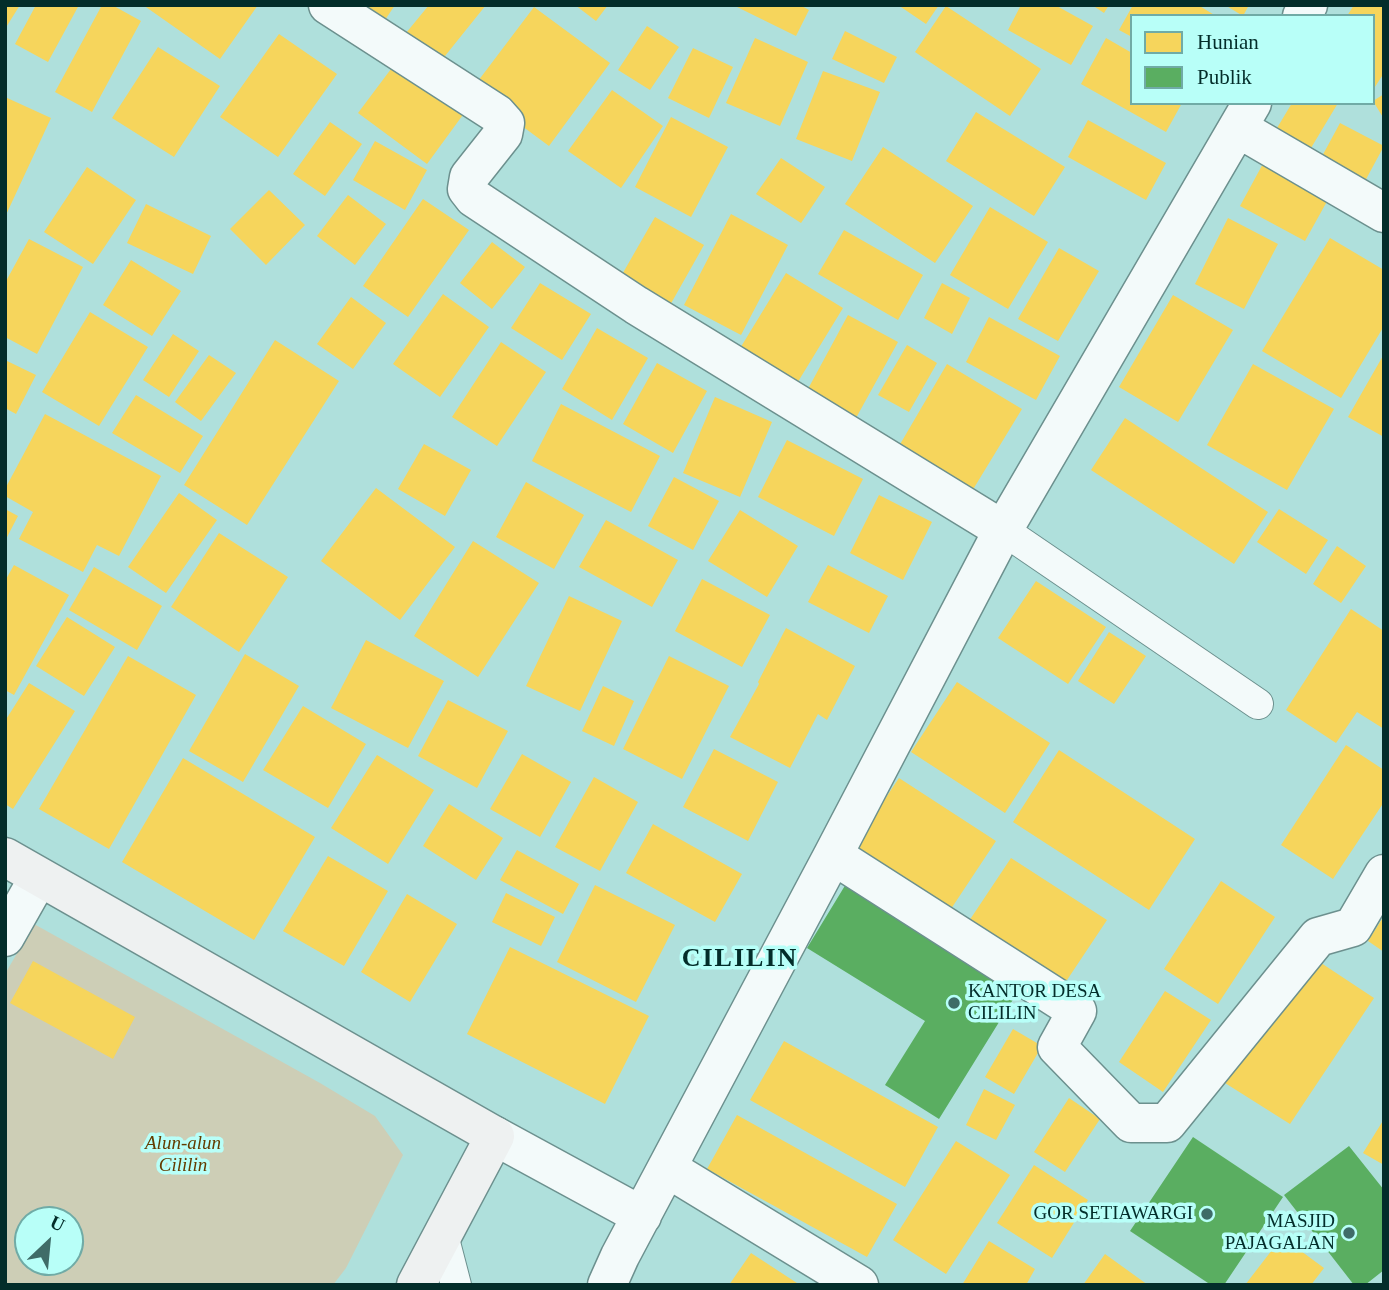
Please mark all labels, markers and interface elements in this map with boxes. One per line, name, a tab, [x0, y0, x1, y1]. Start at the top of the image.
legend	[1130, 14, 1375, 105]
text: Hunian	[1197, 30, 1259, 54]
text: Publik	[1197, 65, 1252, 89]
district label: CILILIN	[683, 943, 797, 975]
place label: KANTOR DESA CILILIN	[968, 981, 1101, 1025]
marker: KANTOR DESA CILILIN	[946, 995, 962, 1011]
park label: Alun-alun Cililin	[145, 1133, 221, 1177]
place label: GOR SETIAWARGI	[1034, 1203, 1193, 1225]
north arrow	[14, 1206, 84, 1276]
marker: GOR SETIAWARGI	[1199, 1206, 1215, 1222]
text: U	[47, 1211, 68, 1236]
place label: MASJID PAJAGALAN	[1225, 1211, 1335, 1255]
marker: MASJID PAJAGALAN	[1341, 1225, 1357, 1241]

